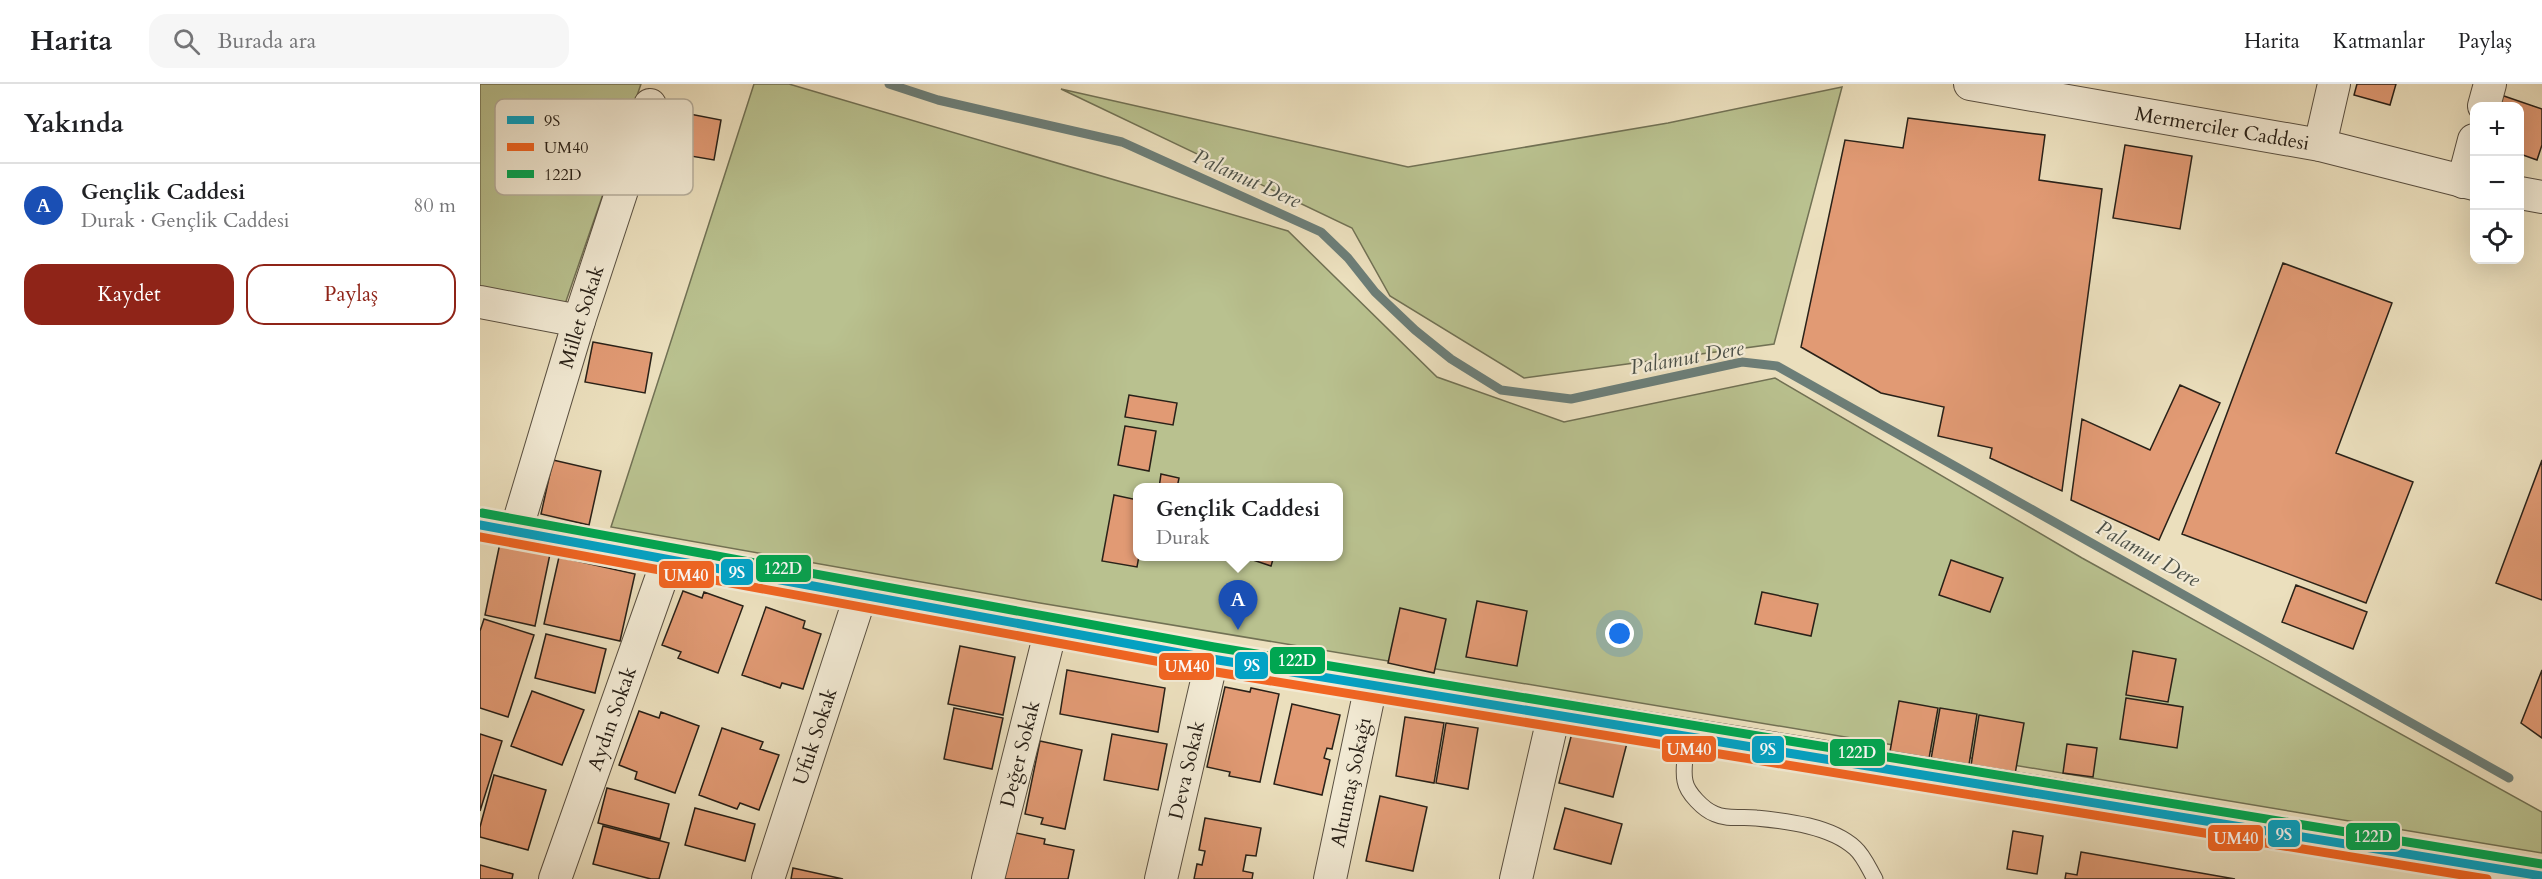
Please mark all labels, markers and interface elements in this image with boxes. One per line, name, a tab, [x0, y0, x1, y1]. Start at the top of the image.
search box	[149, 14, 569, 68]
text: Harita	[30, 22, 113, 60]
icon: search	[170, 25, 203, 58]
text: Burada ara	[218, 26, 316, 56]
text: Harita	[2244, 27, 2300, 56]
text: Katmanlar	[2333, 27, 2425, 56]
text: Paylaş	[2458, 27, 2512, 56]
legend	[495, 99, 693, 195]
street label: Mermerciler Caddesi	[2133, 99, 2312, 157]
map controls	[2470, 102, 2524, 264]
button: +	[2470, 102, 2524, 156]
text: Yakında	[24, 106, 124, 141]
text: 9S	[544, 110, 560, 132]
text: UM40	[544, 137, 589, 159]
water label: Palamut Dere	[1189, 142, 1306, 216]
button: −	[2470, 156, 2524, 210]
text: 122D	[544, 164, 582, 186]
text: Gençlik Caddesi	[81, 177, 245, 207]
text: A	[36, 192, 51, 219]
text: 80 m	[413, 192, 456, 219]
text: Durak · Gençlik Caddesi	[81, 207, 290, 234]
button: locate	[2470, 210, 2524, 264]
street label: Millet Sokak	[552, 261, 610, 371]
button: Kaydet	[24, 264, 234, 325]
button: Paylaş	[246, 264, 456, 325]
water label: Palamut Dere	[1628, 334, 1747, 382]
popup	[1133, 483, 1343, 561]
text: Gençlik Caddesi	[1156, 494, 1320, 524]
water label: Palamut Dere	[2091, 513, 2206, 595]
text: Durak	[1156, 524, 1210, 551]
line badge: 122D	[755, 554, 812, 583]
line badge: 9S	[720, 558, 754, 586]
text: 122D	[764, 558, 802, 580]
line badge: UM40	[658, 560, 715, 589]
text: 9S	[729, 562, 745, 584]
text: UM40	[664, 565, 708, 587]
pin: A	[1218, 580, 1257, 630]
your location	[1605, 619, 1634, 648]
line badge: 122D	[1269, 646, 1326, 675]
text: 122D	[1278, 650, 1316, 672]
line badge: 9S	[1234, 651, 1269, 680]
line badge: UM40	[1158, 652, 1215, 681]
text: 9S	[1244, 655, 1260, 677]
text: UM40	[1165, 656, 1209, 678]
street label: Aydın Sokak	[581, 663, 643, 774]
street label: Ufuk Sokak	[786, 684, 843, 788]
street label: Değer Sokak	[993, 697, 1046, 810]
street label: Altuntaş Sokağı	[1324, 714, 1377, 850]
street label: Deva Sokak	[1162, 718, 1211, 822]
line badge: UM40	[1661, 735, 1717, 763]
line badge: 9S	[1751, 735, 1785, 764]
line badge: 122D	[1829, 738, 1886, 767]
text: UM40	[1667, 739, 1711, 761]
text: 9S	[1760, 739, 1776, 761]
text: 122D	[1838, 742, 1876, 764]
line badge: 9S	[2267, 819, 2301, 848]
line badge: 122D	[2345, 822, 2401, 851]
line badge: UM40	[2207, 824, 2264, 852]
text: 9S	[2276, 824, 2292, 846]
text: 122D	[2354, 826, 2392, 848]
text: UM40	[2214, 828, 2258, 850]

